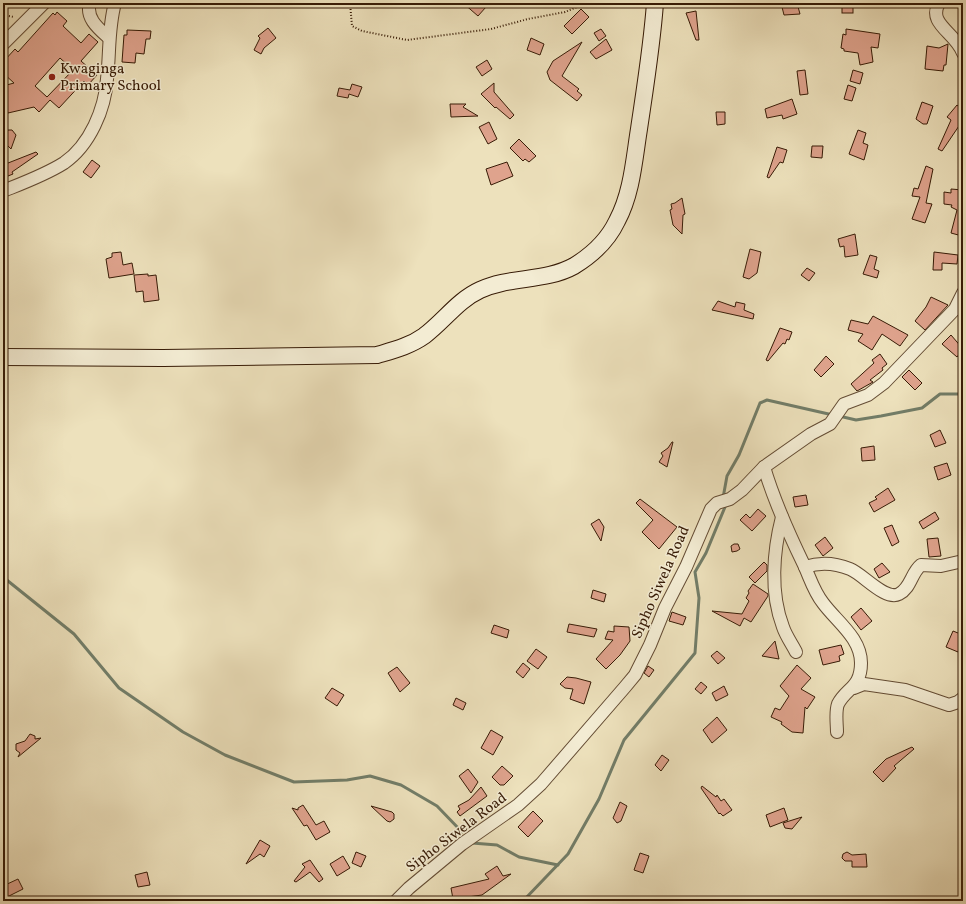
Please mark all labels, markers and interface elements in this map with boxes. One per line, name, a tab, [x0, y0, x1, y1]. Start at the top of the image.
place label: Kwaginga Primary School	[60, 59, 161, 97]
marker: Kwaginga Primary School	[47, 72, 57, 82]
street label: Sipho Siwela Road	[627, 523, 696, 642]
street label: Sipho Siwela Road	[402, 788, 512, 878]

